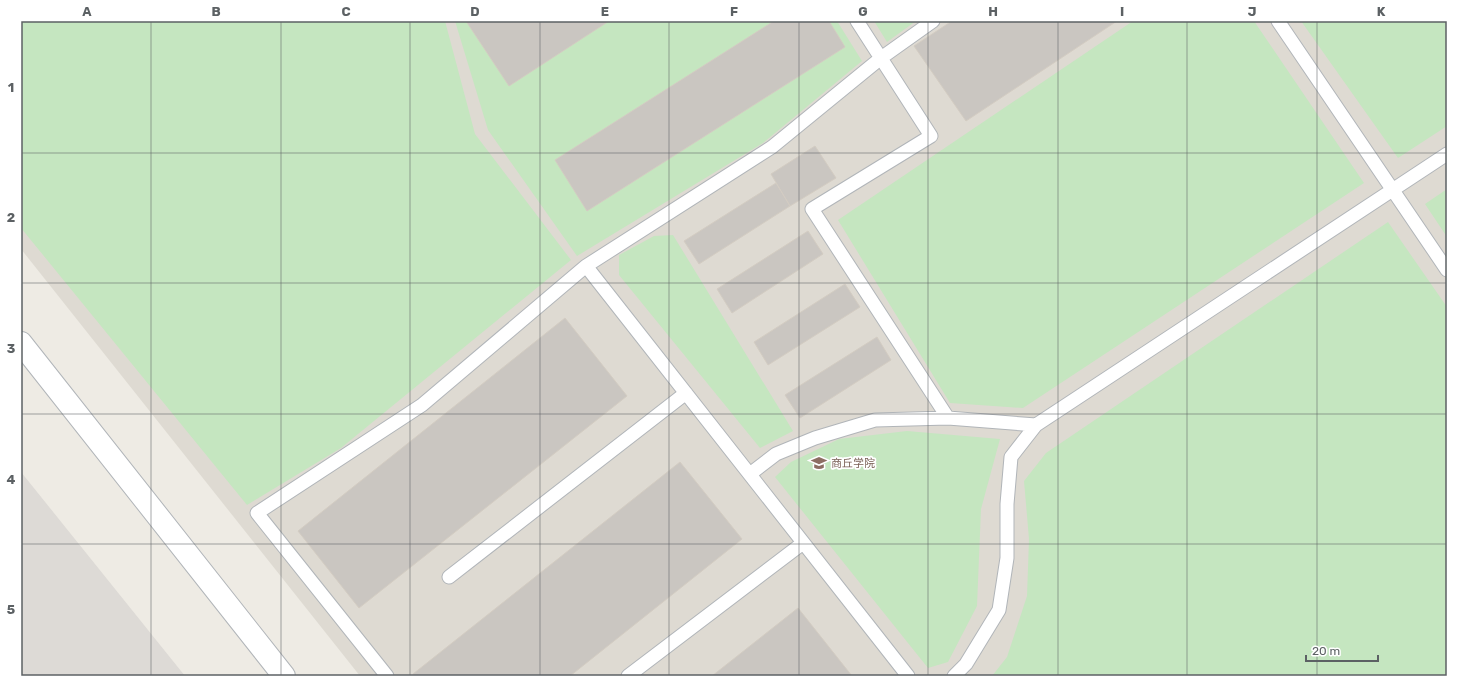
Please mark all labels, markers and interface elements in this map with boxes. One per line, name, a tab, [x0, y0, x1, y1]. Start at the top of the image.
text: A	[82, 4, 92, 19]
text: B	[211, 4, 221, 19]
text: C	[341, 4, 351, 19]
text: D	[470, 4, 480, 19]
text: E	[601, 4, 609, 19]
text: F	[730, 4, 738, 19]
text: G	[858, 4, 868, 19]
text: H	[988, 4, 998, 19]
text: I	[1120, 4, 1124, 19]
text: J	[1248, 4, 1256, 19]
text: K	[1377, 4, 1386, 19]
text: 1	[8, 80, 14, 95]
text: 2	[7, 210, 15, 225]
text: 3	[7, 341, 16, 356]
school or university icon: 商丘学院	[810, 454, 828, 472]
place label: 商丘学院	[831, 457, 875, 470]
text: 4	[7, 472, 16, 487]
text: 5	[7, 602, 15, 617]
scale bar	[1306, 637, 1378, 663]
text: 20 m	[1312, 644, 1340, 658]

